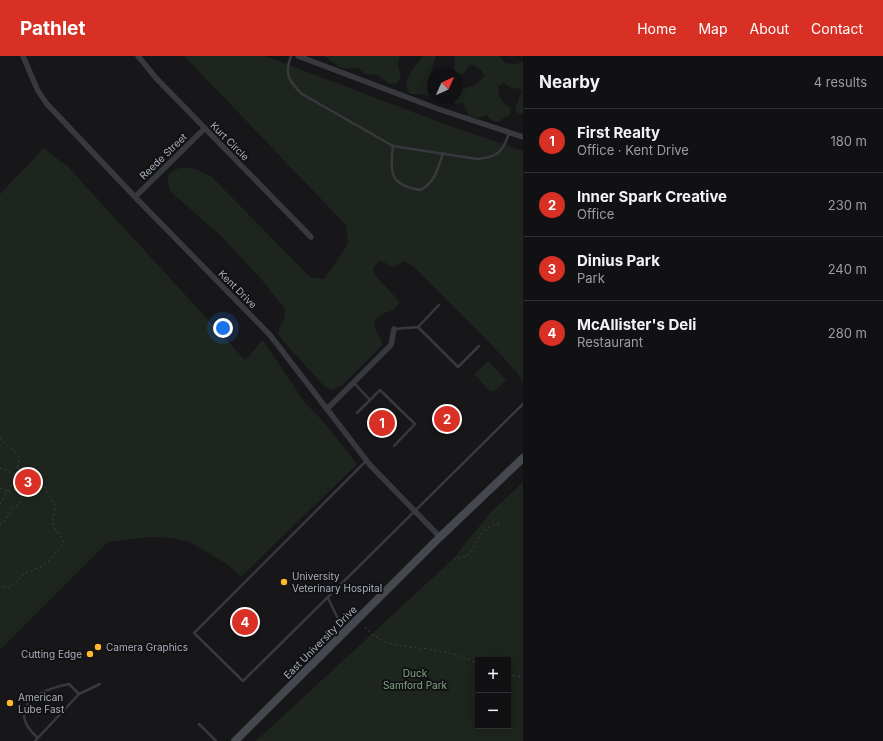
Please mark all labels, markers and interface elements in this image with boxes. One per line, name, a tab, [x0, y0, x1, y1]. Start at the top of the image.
text: Pathlet	[20, 17, 85, 40]
text: Home	[637, 20, 676, 37]
text: Map	[698, 20, 728, 37]
text: About	[750, 20, 789, 37]
text: Contact	[811, 20, 863, 37]
north arrow	[427, 68, 463, 104]
text: Nearby	[539, 72, 600, 92]
text: 4 results	[814, 74, 867, 90]
street label: Kurt Circle	[208, 119, 252, 163]
text: First Realty	[577, 123, 660, 142]
street label: Reede Street	[137, 130, 190, 181]
text: 1	[549, 133, 555, 149]
text: 180 m	[830, 133, 867, 149]
text: Office · Kent Drive	[577, 142, 689, 158]
text: Inner Spark Creative	[577, 187, 727, 206]
text: 2	[548, 197, 556, 213]
text: 230 m	[828, 197, 867, 213]
text: Office	[577, 206, 614, 222]
text: Dinius Park	[577, 251, 660, 270]
text: 3	[548, 261, 556, 277]
text: 240 m	[828, 261, 867, 277]
street label: Kent Drive	[216, 267, 260, 311]
text: Park	[577, 270, 605, 286]
text: McAllister's Deli	[577, 315, 696, 334]
your location	[213, 318, 233, 338]
text: 4	[548, 325, 556, 341]
text: 280 m	[828, 325, 867, 341]
text: Restaurant	[577, 334, 643, 350]
pin: 2	[434, 404, 460, 434]
pin: 1	[369, 408, 395, 438]
pin: 3	[15, 467, 41, 497]
place label: University Veterinary Hospital	[292, 570, 382, 594]
marker: University Veterinary Hospital	[279, 577, 289, 587]
street label: East University Drive	[281, 603, 359, 681]
pin: 4	[232, 607, 258, 637]
place label: Camera Graphics	[106, 641, 188, 653]
marker: Camera Graphics	[93, 642, 103, 652]
place label: Cutting Edge	[21, 648, 82, 660]
marker: Cutting Edge	[85, 649, 95, 659]
map controls	[475, 657, 511, 729]
button: +	[475, 657, 511, 693]
park label: Duck Samford Park	[383, 667, 448, 691]
place label: American Lube Fast	[18, 691, 65, 715]
button: −	[475, 693, 511, 729]
marker: American Lube Fast	[5, 698, 15, 708]

